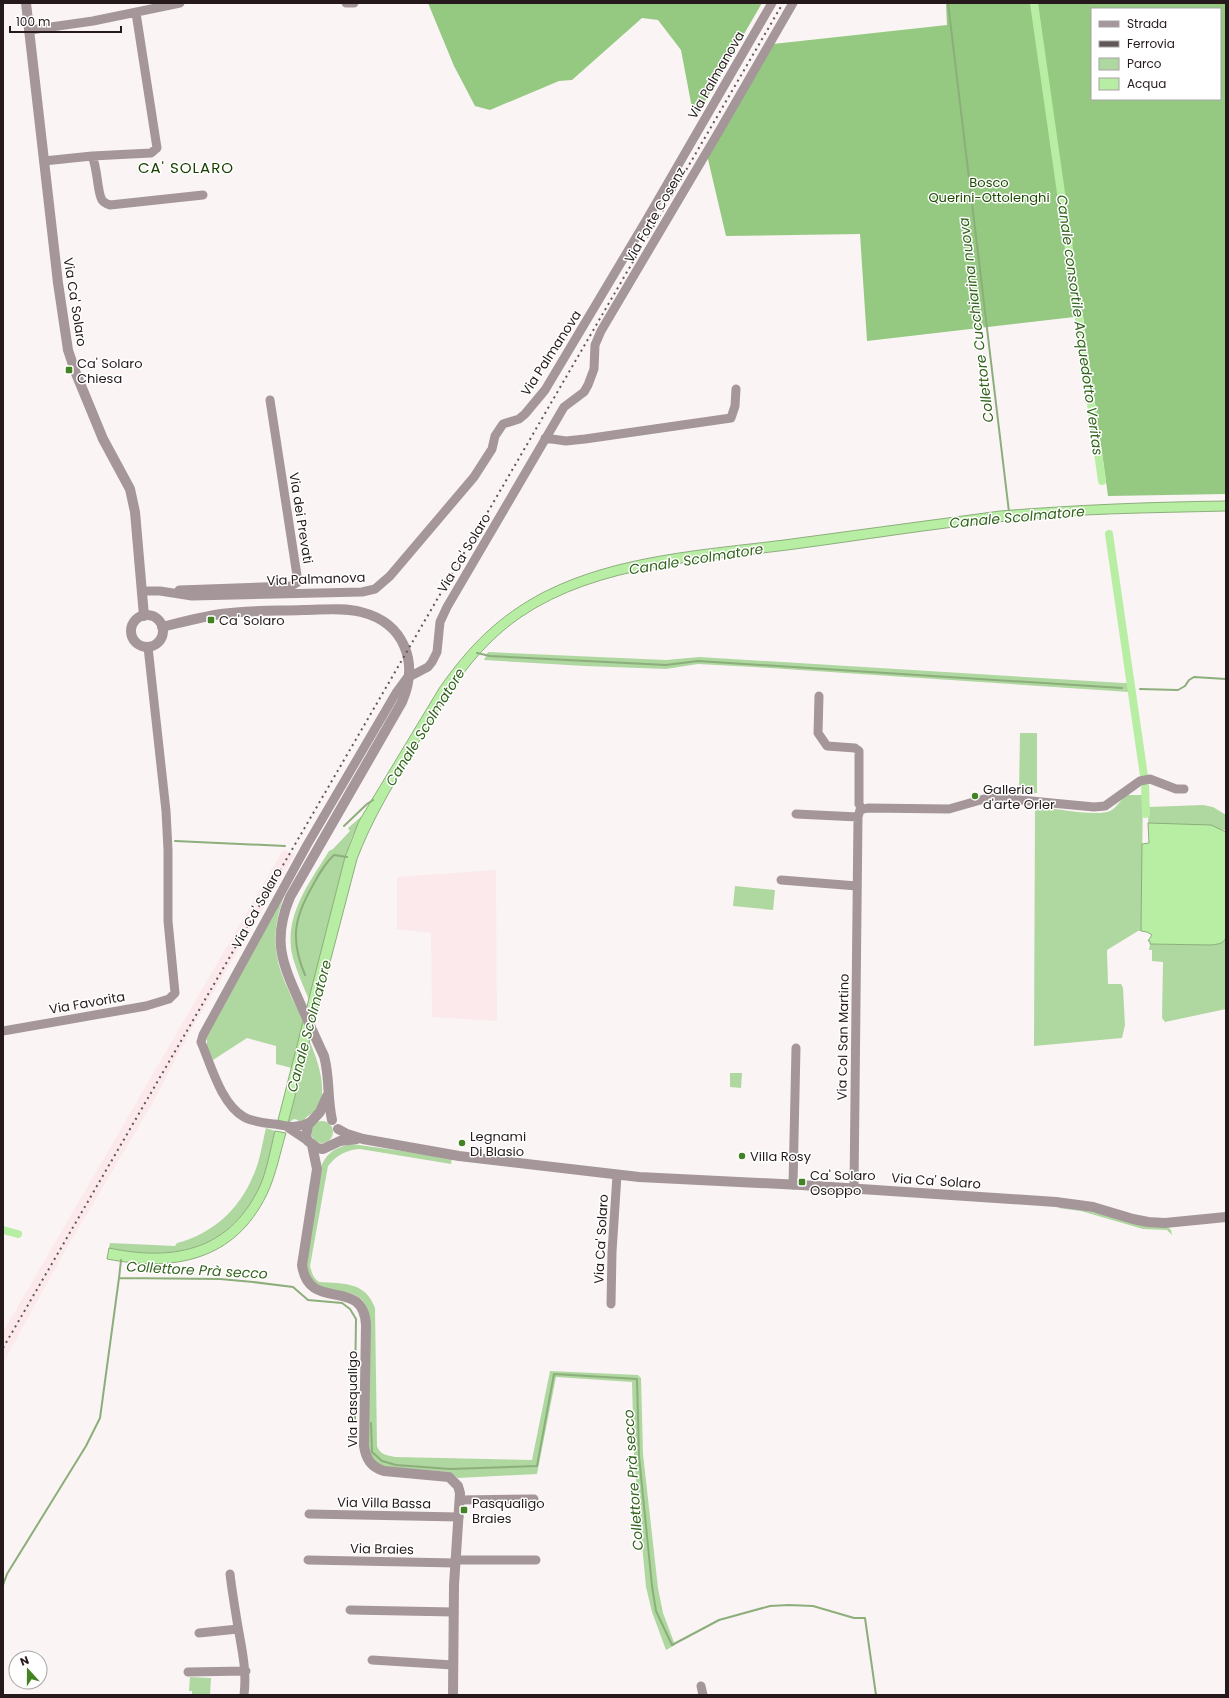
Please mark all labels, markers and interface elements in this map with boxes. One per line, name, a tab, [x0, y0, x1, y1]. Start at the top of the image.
scale bar	[10, 8, 121, 34]
legend	[1091, 8, 1221, 100]
text: 100 m	[16, 13, 50, 30]
text: Strada	[1127, 15, 1167, 32]
street label: Via Palmanova	[683, 28, 749, 122]
text: Ferrovia	[1127, 35, 1175, 52]
text: Parco	[1127, 55, 1162, 72]
text: Acqua	[1127, 75, 1166, 92]
district label: CA' SOLARO	[138, 157, 234, 178]
street label: Via Forte Cosenz	[620, 164, 690, 266]
park label: Bosco Querini-Ottolenghi	[928, 173, 1050, 207]
water label: Canale consortile Acquedotto Veritas	[1052, 193, 1108, 457]
water label: Collettore Cucchiarina nuova	[953, 216, 999, 424]
street label: Via Ca' Solaro	[59, 256, 91, 348]
street label: Via Palmanova	[516, 306, 586, 400]
place label: Ca' Solaro Chiesa	[77, 354, 142, 388]
marker: Ca' Solaro Chiesa	[64, 365, 74, 375]
street label: Via dei Prevati	[284, 471, 318, 565]
water label: Canale Scolmatore	[948, 501, 1086, 533]
street label: Via Ca' Solaro	[433, 510, 495, 596]
water label: Canale Scolmatore	[627, 538, 765, 580]
street label: Via Palmanova	[266, 568, 366, 590]
place label: Ca' Solaro	[219, 611, 284, 630]
marker: Ca' Solaro	[206, 615, 216, 625]
water label: Canale Scolmatore	[381, 664, 470, 790]
place label: Galleria d'arte Orler	[983, 780, 1055, 814]
marker: Galleria d'arte Orler	[970, 791, 980, 801]
street label: Via Ca' Solaro	[227, 864, 287, 952]
water label: Canale Scolmatore	[282, 957, 336, 1094]
street label: Via Col San Martino	[832, 973, 854, 1101]
street label: Via Favorita	[48, 987, 126, 1019]
place label: Legnami Di Blasio	[470, 1127, 526, 1161]
marker: Legnami Di Blasio	[457, 1138, 467, 1148]
place label: Villa Rosy	[750, 1147, 812, 1166]
marker: Villa Rosy	[737, 1151, 747, 1161]
place label: Ca' Solaro Osoppo	[810, 1166, 875, 1200]
street label: Via Ca' Solaro	[891, 1168, 981, 1194]
marker: Ca' Solaro Osoppo	[797, 1177, 807, 1187]
street label: Via Ca' Solaro	[589, 1194, 613, 1284]
water label: Collettore Prà secco	[126, 1256, 268, 1284]
street label: Via Pasqualigo	[343, 1351, 362, 1447]
water label: Collettore Prà secco	[618, 1409, 648, 1551]
street label: Via Villa Bassa	[337, 1493, 431, 1513]
place label: Pasqualigo Braies	[472, 1494, 545, 1528]
marker: Pasqualigo Braies	[459, 1505, 469, 1515]
street label: Via Braies	[350, 1539, 414, 1559]
north arrow	[8, 1650, 48, 1690]
text: N	[18, 1652, 31, 1670]

